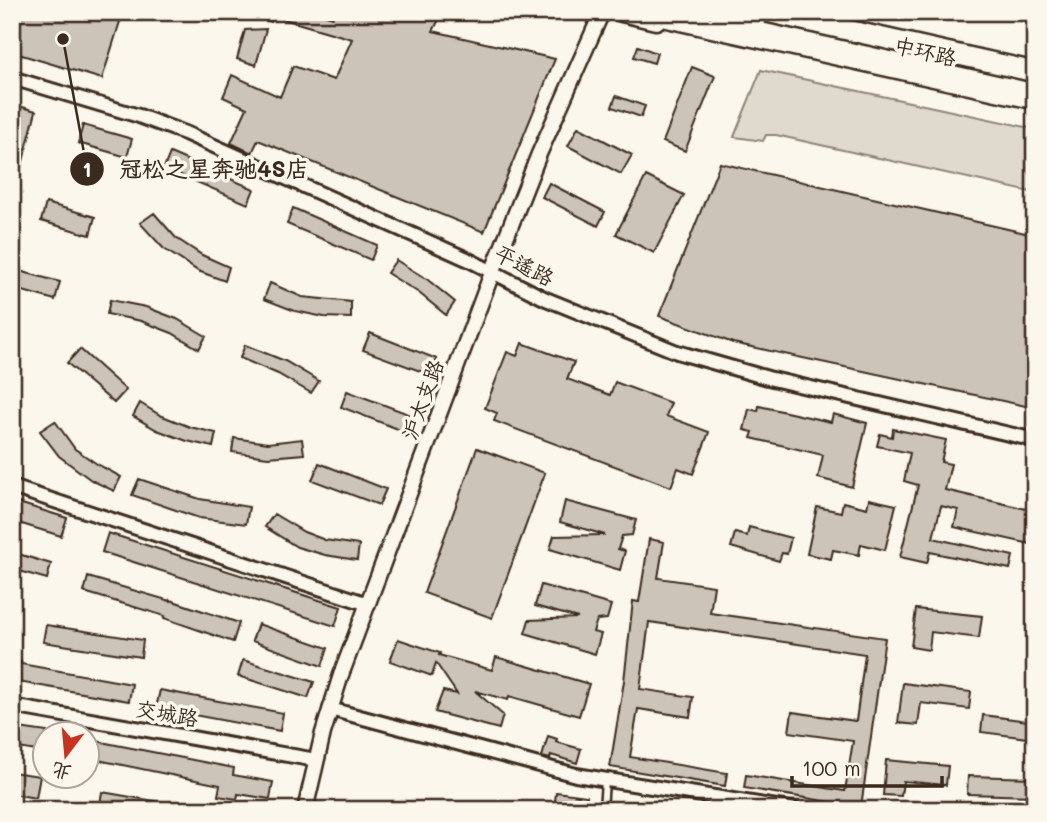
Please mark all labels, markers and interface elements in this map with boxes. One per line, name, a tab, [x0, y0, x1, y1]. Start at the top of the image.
street label: 中环路	[892, 30, 959, 71]
callout: 冠松之星奔驰4S店	[70, 147, 323, 191]
text: 冠松之星奔驰4S店	[119, 153, 309, 183]
text: 1	[82, 155, 92, 182]
street label: 平遥路	[490, 238, 559, 291]
street label: 沪太支路	[395, 355, 449, 444]
street label: 交城路	[134, 694, 201, 731]
north arrow	[32, 720, 102, 790]
scale bar	[792, 745, 942, 789]
text: 100 m	[802, 754, 861, 781]
text: 北	[49, 757, 74, 786]

